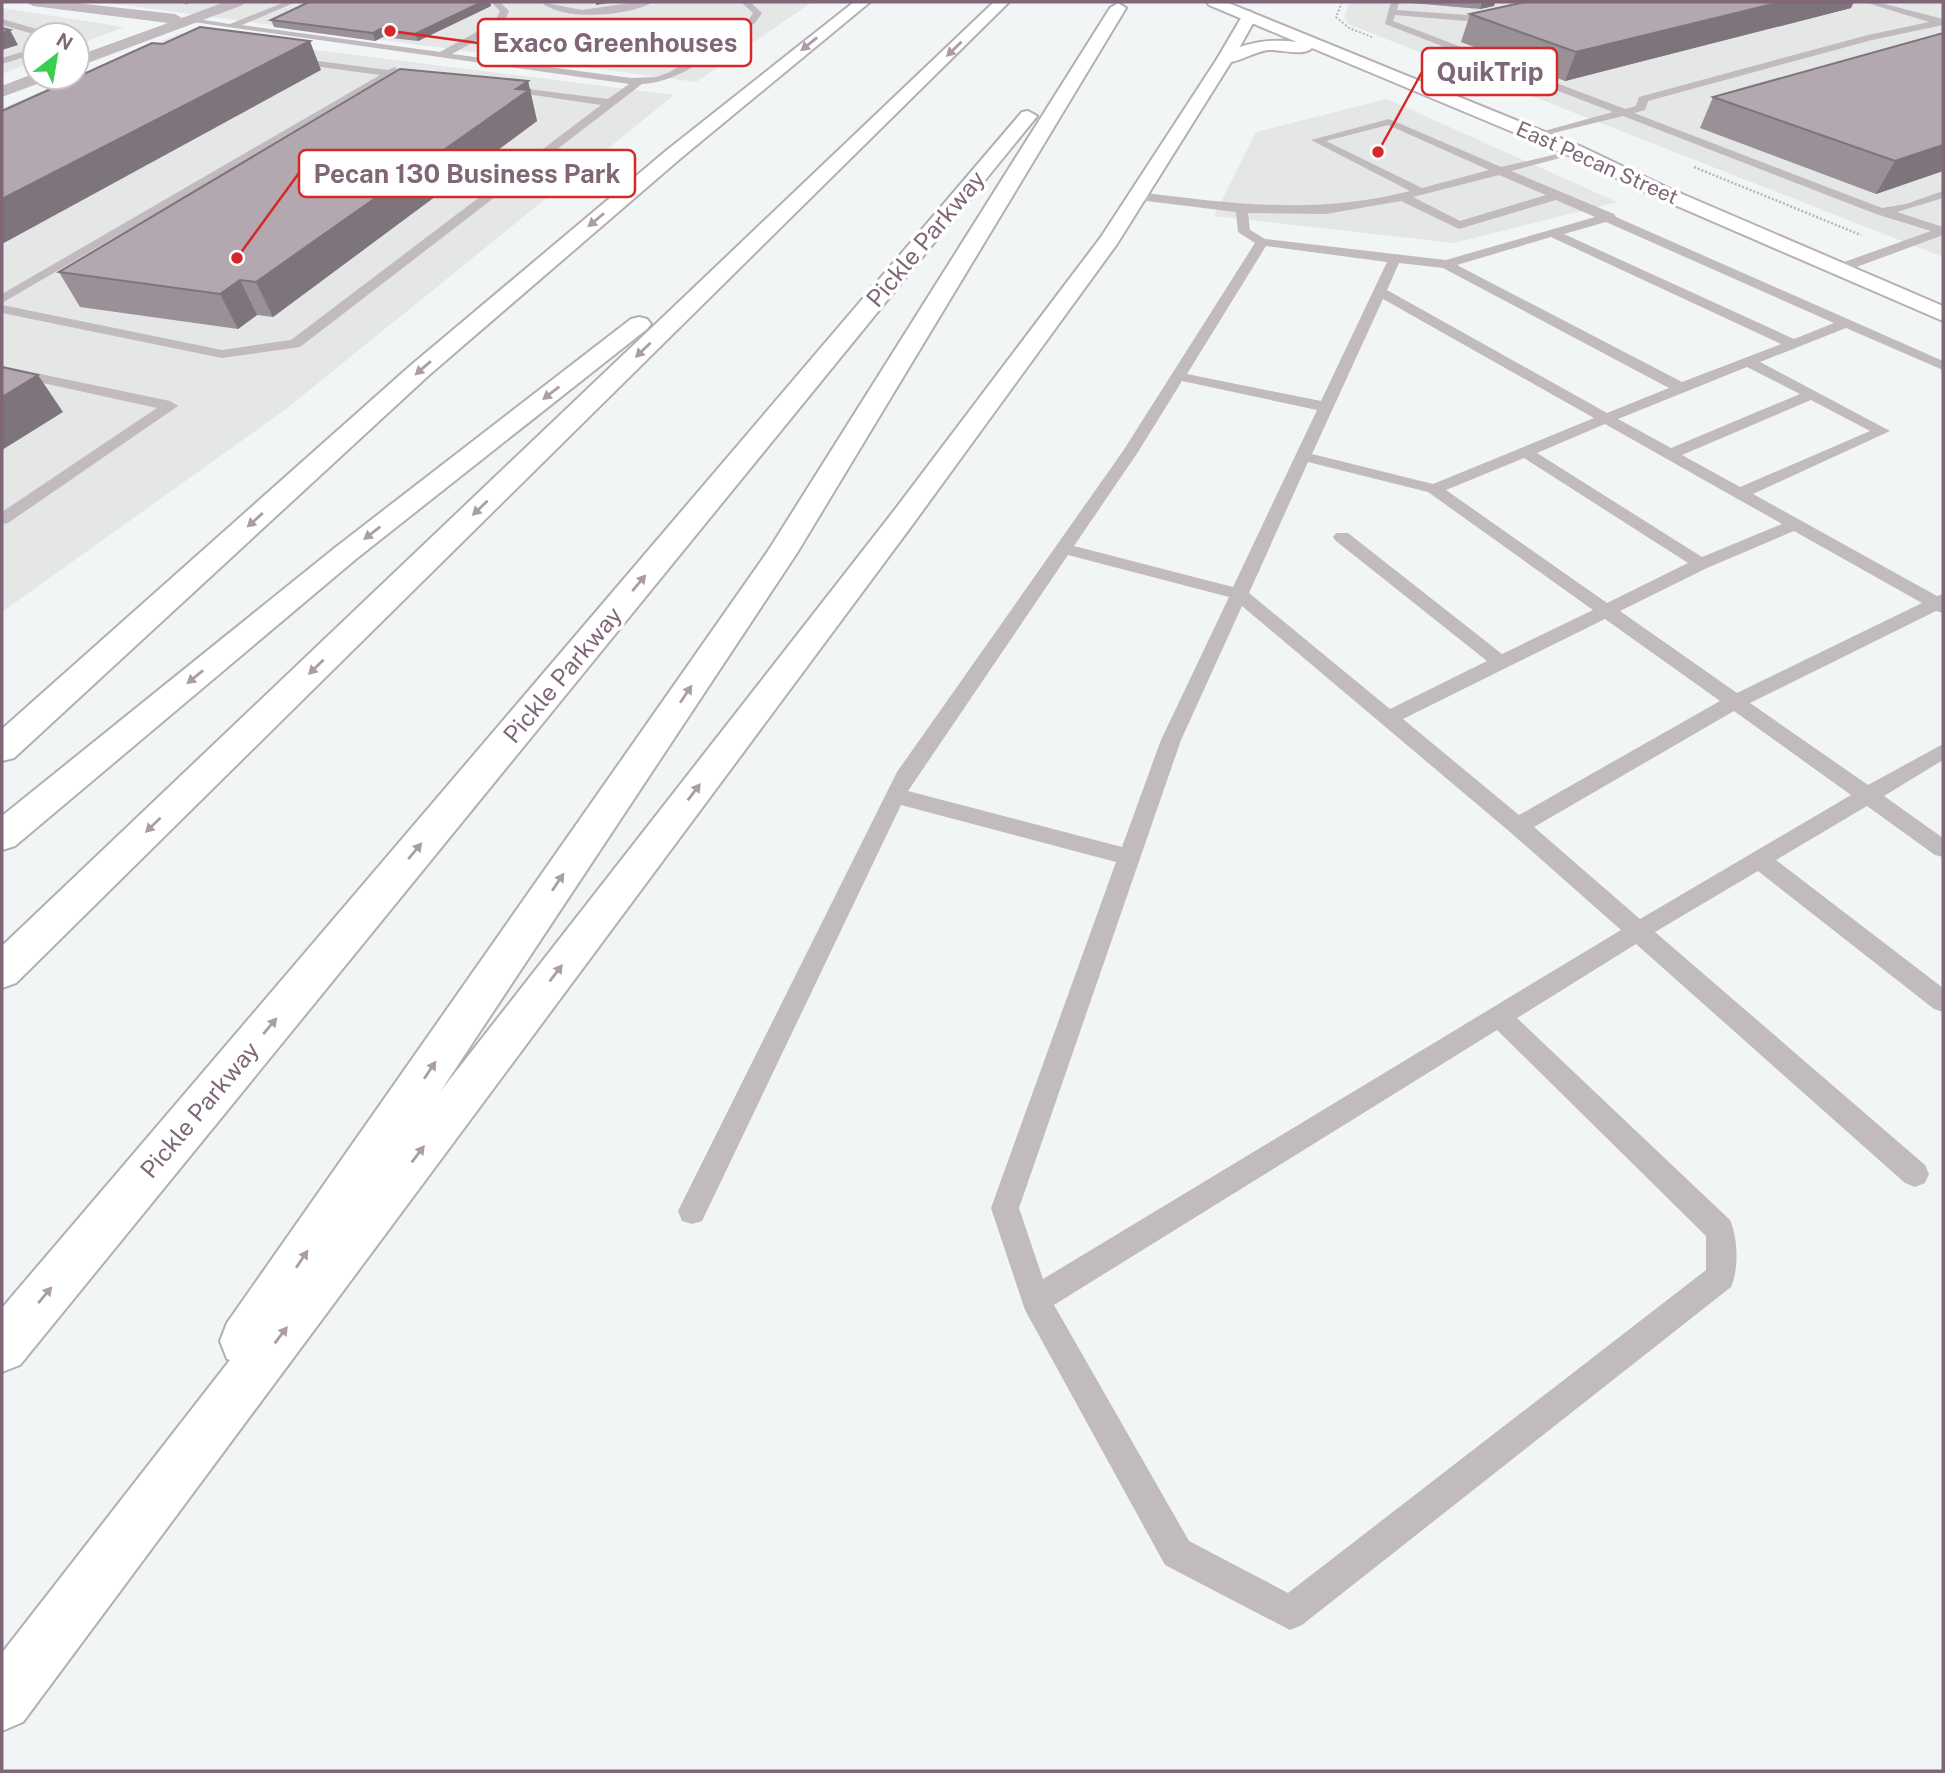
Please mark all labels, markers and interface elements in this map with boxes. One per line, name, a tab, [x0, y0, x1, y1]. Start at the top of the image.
callout: Exaco Greenhouses	[478, 19, 751, 66]
north arrow	[21, 21, 91, 91]
text: Exaco Greenhouses	[493, 27, 737, 58]
text: N	[53, 28, 77, 55]
one-way arrow	[801, 36, 819, 51]
one-way arrow	[945, 41, 962, 58]
callout: QuikTrip	[1422, 48, 1557, 95]
text: QuikTrip	[1437, 56, 1543, 87]
street label: East Pecan Street	[1512, 116, 1682, 209]
callout: Pecan 130 Business Park	[299, 150, 635, 197]
text: Pecan 130 Business Park	[313, 158, 621, 189]
street label: Pickle Parkway	[860, 164, 990, 312]
one-way arrow	[588, 212, 605, 227]
one-way arrow	[635, 342, 652, 359]
one-way arrow	[415, 359, 432, 375]
one-way arrow	[542, 386, 560, 400]
one-way arrow	[472, 500, 489, 516]
one-way arrow	[247, 512, 264, 528]
one-way arrow	[363, 525, 381, 540]
one-way arrow	[632, 574, 647, 592]
street label: Pickle Parkway	[497, 600, 627, 748]
one-way arrow	[308, 658, 325, 675]
one-way arrow	[187, 669, 204, 684]
one-way arrow	[679, 685, 693, 703]
one-way arrow	[687, 783, 701, 802]
one-way arrow	[145, 816, 162, 832]
one-way arrow	[407, 843, 422, 860]
one-way arrow	[551, 873, 565, 891]
one-way arrow	[549, 965, 564, 983]
one-way arrow	[262, 1017, 277, 1035]
street label: Pickle Parkway	[134, 1035, 264, 1183]
one-way arrow	[423, 1061, 436, 1080]
one-way arrow	[411, 1146, 426, 1164]
one-way arrow	[295, 1249, 308, 1268]
one-way arrow	[38, 1286, 53, 1304]
one-way arrow	[273, 1327, 288, 1345]

